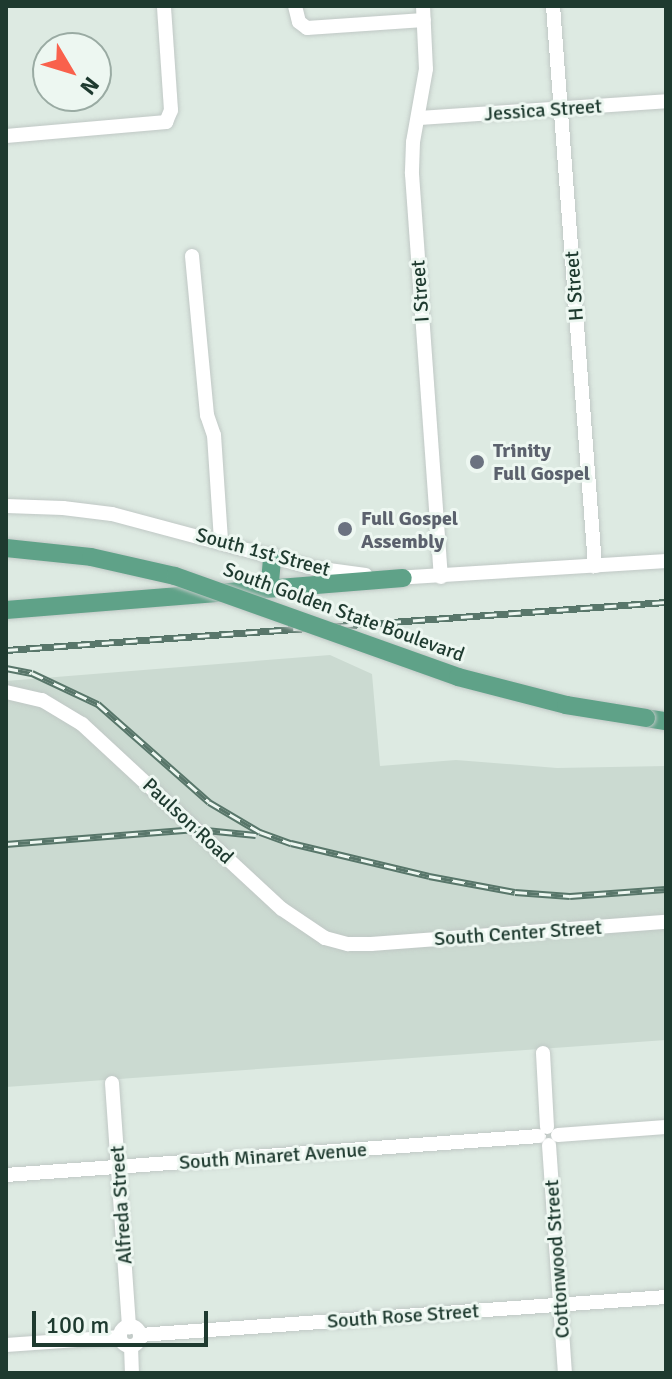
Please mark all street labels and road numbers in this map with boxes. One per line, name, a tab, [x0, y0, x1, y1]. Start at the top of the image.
street label: Jessica Street	[483, 94, 603, 126]
street label: H Street	[560, 250, 588, 322]
street label: I Street	[406, 259, 434, 323]
street label: South 1st Street	[193, 523, 333, 581]
street label: South Golden State Boulevard	[220, 557, 468, 667]
street label: Paulson Road	[138, 773, 238, 869]
street label: South Center Street	[433, 915, 603, 951]
street label: South Minaret Avenue	[178, 1137, 368, 1175]
street label: Alfreda Street	[105, 1145, 137, 1265]
street label: Cottonwood Street	[539, 1179, 575, 1339]
street label: South Rose Street	[326, 1299, 480, 1333]

